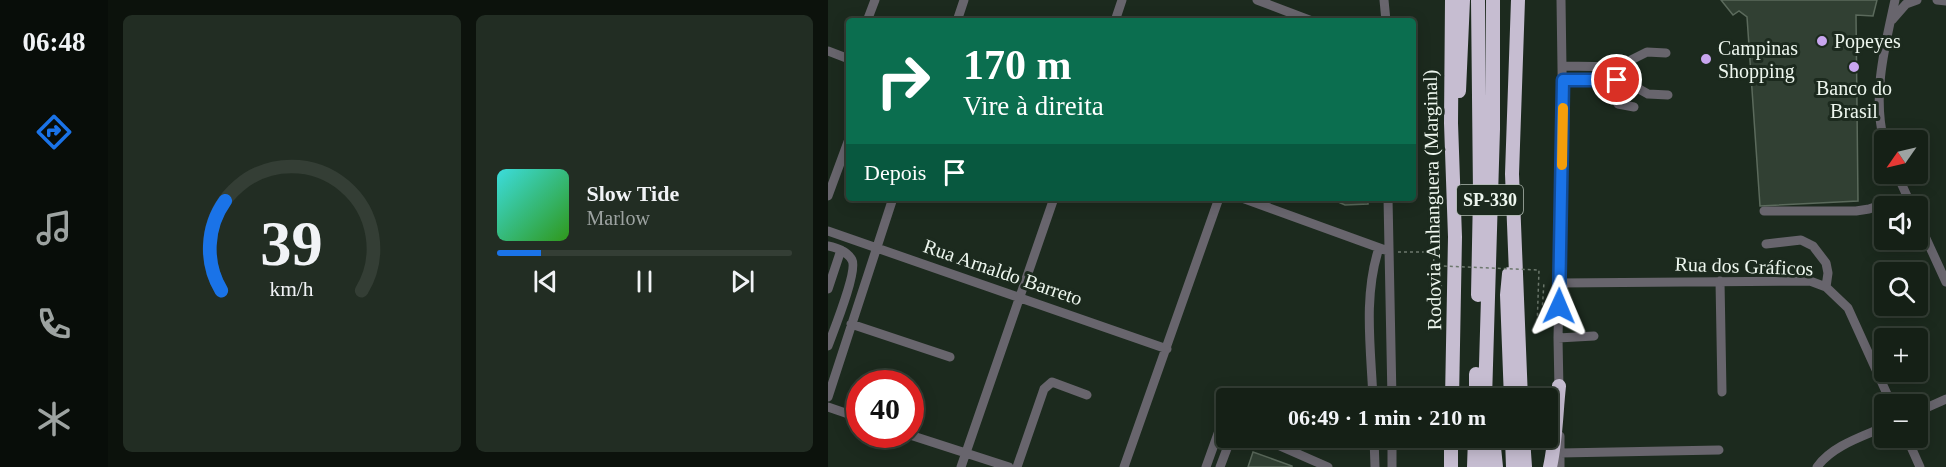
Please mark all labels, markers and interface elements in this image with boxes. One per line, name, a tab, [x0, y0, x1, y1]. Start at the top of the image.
text: 06:48	[23, 27, 86, 57]
place label: Popeyes	[1834, 30, 1901, 53]
marker: Popeyes	[1815, 34, 1829, 48]
place label: Campinas Shopping	[1718, 37, 1798, 83]
icon: right	[864, 42, 942, 120]
text: 170 m	[963, 42, 1072, 88]
marker: Campinas Shopping	[1699, 52, 1713, 66]
pin	[1591, 54, 1642, 105]
marker: Banco do Brasil	[1847, 60, 1861, 74]
icon: arrive	[1600, 63, 1633, 96]
street label: Rodovia Anhanguera (Marginal)	[1419, 69, 1446, 331]
place label: Banco do Brasil	[1816, 77, 1892, 122]
text: Vire à direita	[963, 91, 1104, 121]
icon: directions	[33, 111, 75, 153]
north arrow	[1874, 130, 1928, 184]
map controls	[1874, 130, 1928, 448]
icon: arrive	[938, 156, 971, 189]
text: Depois	[864, 160, 926, 185]
text: Slow Tide	[587, 181, 679, 206]
road number: SP-330	[1457, 185, 1523, 215]
button: sound	[1874, 196, 1928, 250]
icon: music	[33, 207, 75, 249]
text: Marlow	[587, 207, 650, 229]
text: 39	[261, 209, 323, 278]
street label: Rua Arnaldo Barreto	[921, 234, 1085, 310]
street label: Rua dos Gráficos	[1674, 253, 1814, 279]
button: search	[1874, 262, 1928, 316]
icon: previous	[529, 265, 562, 298]
icon: pause	[628, 265, 661, 298]
icon: next	[726, 265, 759, 298]
position arrow	[1527, 274, 1591, 338]
text: km/h	[270, 277, 314, 301]
icon: phone	[33, 303, 75, 345]
button: +	[1874, 328, 1928, 382]
speed limit sign: 40	[846, 370, 924, 448]
button: −	[1874, 394, 1928, 448]
icon: climate	[33, 398, 75, 440]
text: 06:49 · 1 min · 210 m	[1288, 405, 1486, 430]

